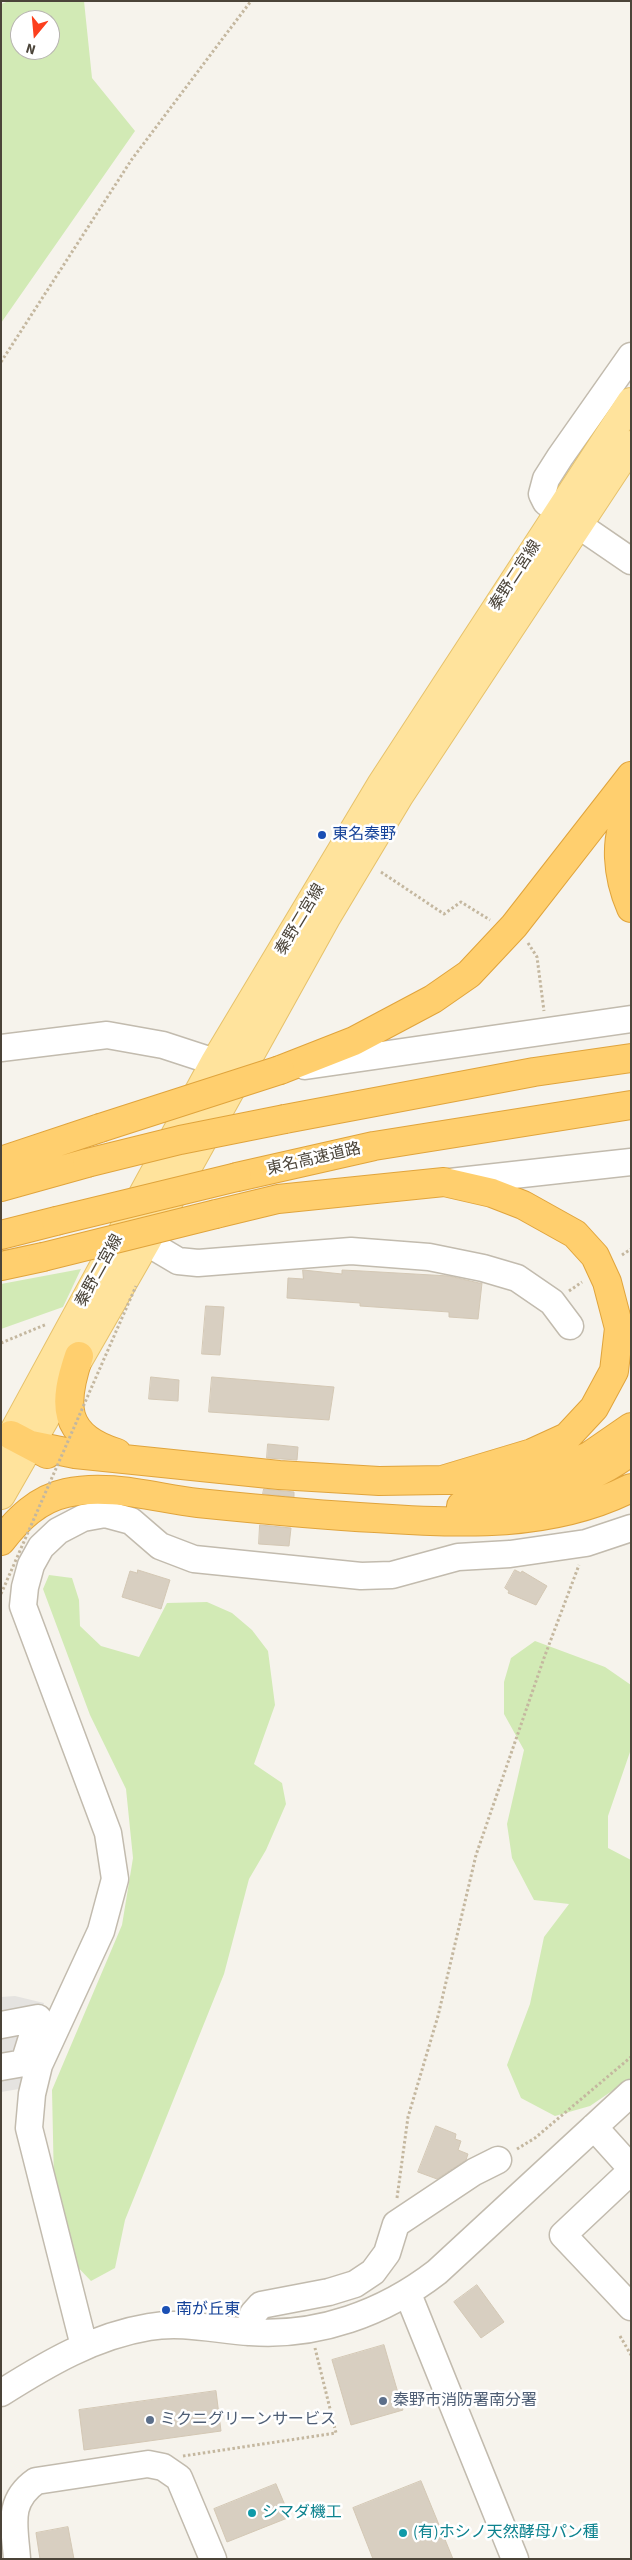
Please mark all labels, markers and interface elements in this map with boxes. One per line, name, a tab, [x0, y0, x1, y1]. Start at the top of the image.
north arrow	[10, 10, 60, 60]
text: N	[24, 37, 38, 59]
street label: 秦野二宮線	[486, 537, 546, 615]
place label: 東名秦野	[332, 825, 396, 845]
marker: 東名秦野	[316, 829, 328, 841]
street label: 秦野二宮線	[272, 881, 330, 959]
street label: 東名高速道路	[265, 1140, 363, 1180]
street label: 秦野二宮線	[72, 1231, 128, 1311]
place label: 南が丘東	[176, 2300, 240, 2320]
marker: 南が丘東	[160, 2304, 172, 2316]
place label: 秦野市消防署南分署	[393, 2391, 537, 2411]
marker: 秦野市消防署南分署	[377, 2395, 389, 2407]
place label: ミクニグリーンサービス	[160, 2410, 336, 2430]
marker: ミクニグリーンサービス	[144, 2414, 156, 2426]
place label: シマダ機工	[262, 2503, 342, 2523]
marker: シマダ機工	[246, 2507, 258, 2519]
place label: (有)ホシノ天然酵母パン種	[413, 2523, 599, 2543]
marker: (有)ホシノ天然酵母パン種	[397, 2527, 409, 2539]

